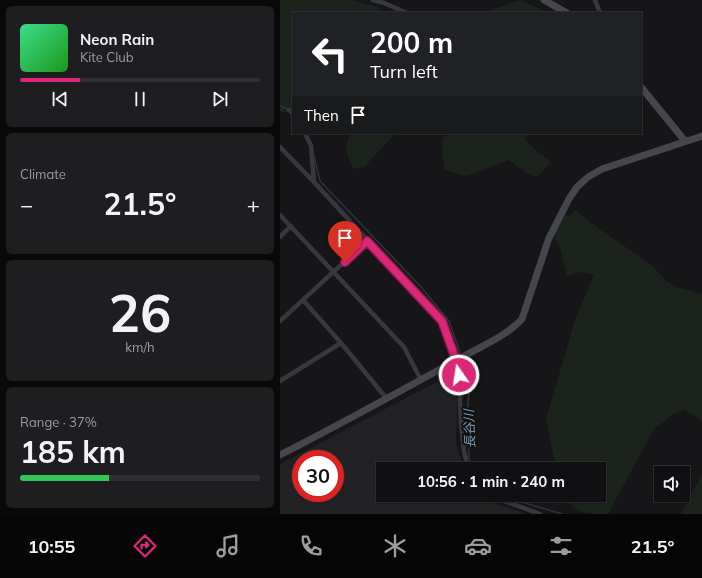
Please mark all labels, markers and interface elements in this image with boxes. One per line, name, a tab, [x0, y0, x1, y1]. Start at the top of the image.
text: 200 m	[370, 25, 453, 60]
icon: left	[304, 28, 356, 80]
text: Neon Rain	[80, 30, 154, 49]
text: Kite Club	[80, 49, 134, 65]
text: Turn left	[370, 60, 438, 83]
icon: previous	[49, 88, 71, 110]
icon: pause	[129, 88, 151, 110]
icon: next	[209, 88, 231, 110]
icon: arrive	[347, 104, 369, 126]
text: Then	[304, 106, 339, 125]
text: Climate	[20, 166, 66, 182]
text: 21.5°	[104, 185, 176, 223]
text: −	[20, 191, 33, 219]
text: +	[247, 191, 260, 219]
pin	[328, 221, 362, 262]
icon: arrive	[334, 227, 356, 249]
text: 26	[109, 280, 171, 345]
text: km/h	[125, 339, 155, 355]
position arrow	[438, 354, 480, 396]
water label: 長谷川	[460, 407, 478, 449]
text: Range · 37%	[20, 414, 97, 430]
text: 185 km	[20, 433, 126, 471]
speed limit sign: 30	[292, 450, 344, 502]
map controls	[654, 466, 690, 502]
button: sound	[654, 466, 690, 502]
text: 10:56 · 1 min · 240 m	[417, 472, 565, 491]
icon: directions	[131, 532, 159, 560]
icon: music	[214, 532, 242, 560]
icon: phone	[297, 532, 325, 560]
icon: climate	[381, 532, 409, 560]
icon: car	[464, 532, 492, 560]
icon: filters	[547, 532, 575, 560]
text: 10:55	[28, 535, 75, 558]
text: 21.5°	[631, 535, 674, 558]

